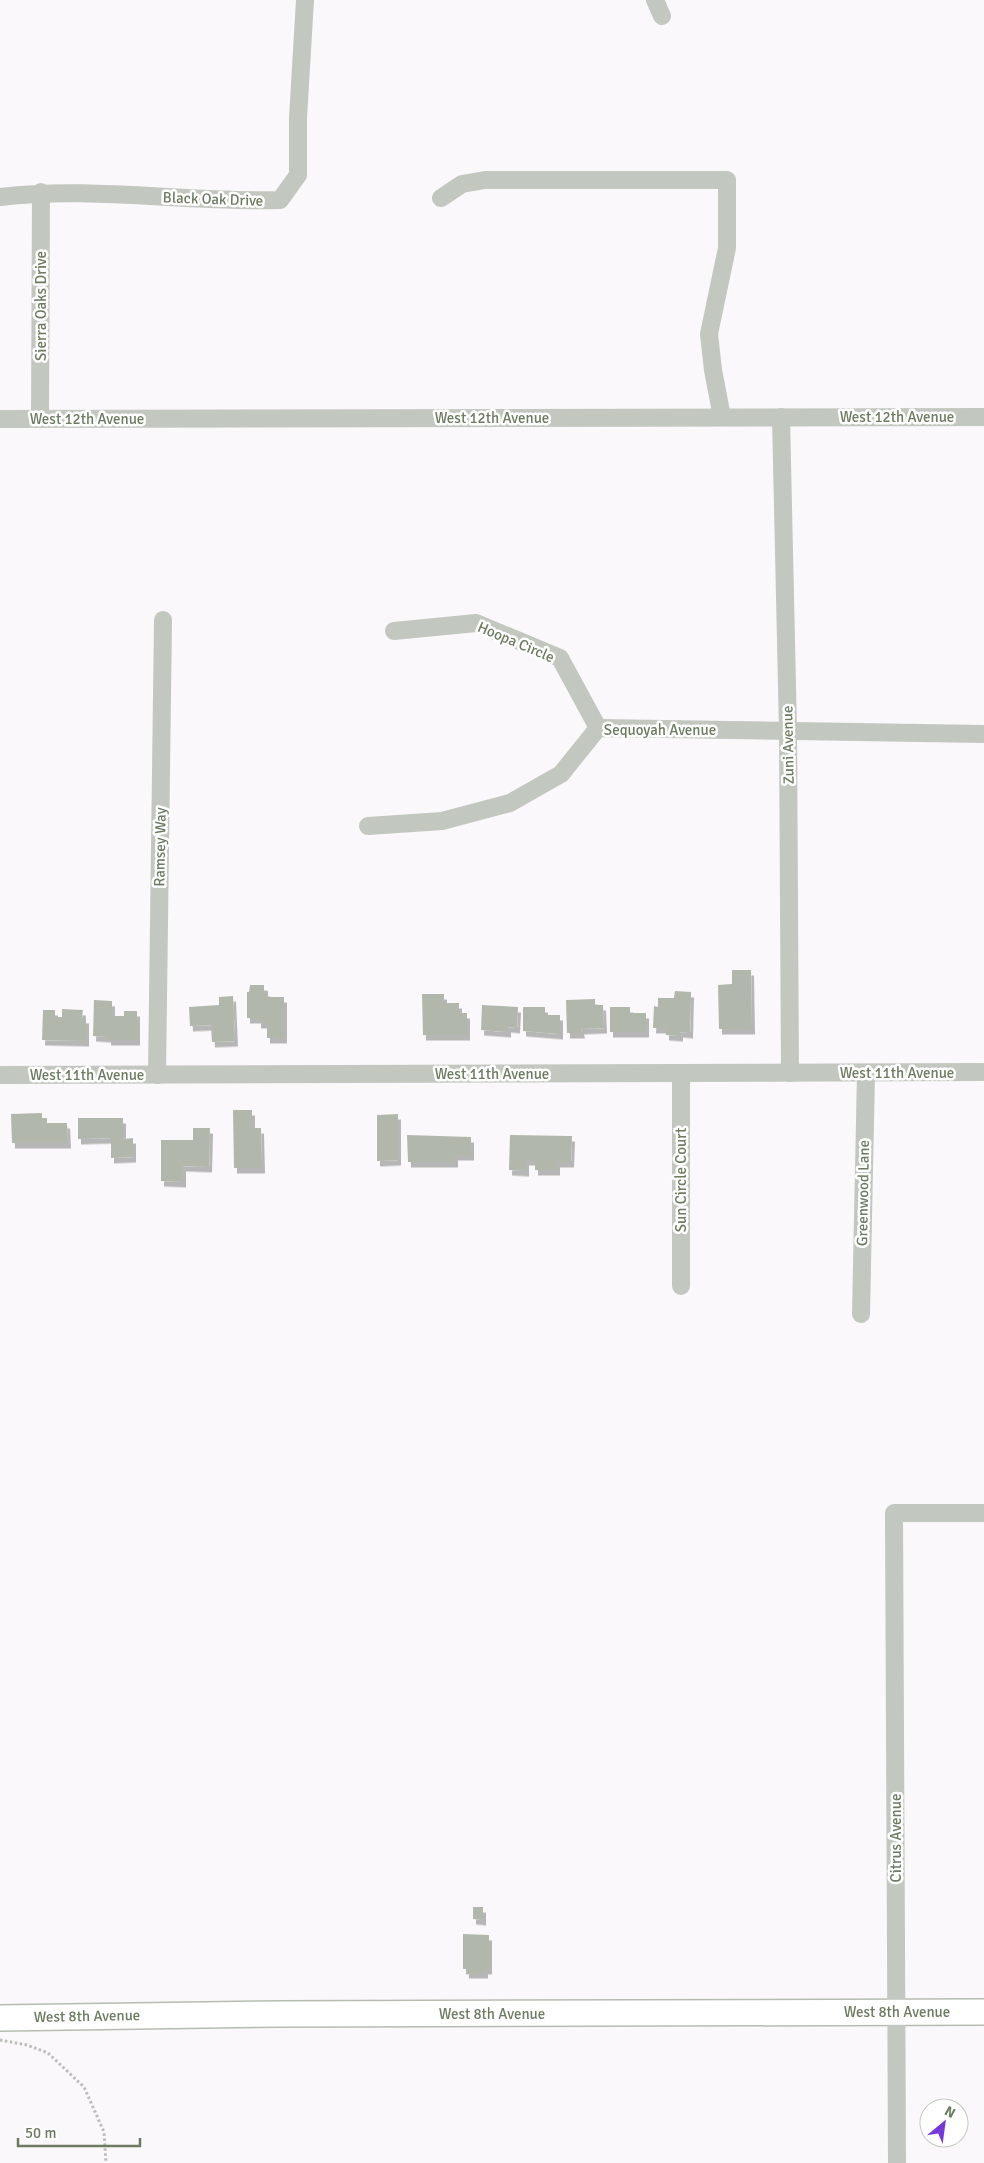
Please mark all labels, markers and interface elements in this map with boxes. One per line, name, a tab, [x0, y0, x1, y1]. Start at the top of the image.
street label: Black Oak Drive	[162, 188, 264, 210]
street label: Sierra Oaks Drive	[32, 251, 50, 361]
street label: West 12th Avenue	[840, 408, 954, 426]
street label: West 12th Avenue	[435, 409, 549, 427]
street label: West 12th Avenue	[30, 410, 144, 428]
street label: Hoopa Circle	[475, 618, 557, 666]
street label: Zuni Avenue	[778, 705, 798, 785]
street label: Sequoyah Avenue	[604, 721, 716, 739]
street label: Ramsey Way	[150, 807, 170, 887]
street label: West 11th Avenue	[840, 1064, 954, 1082]
street label: West 11th Avenue	[435, 1065, 549, 1083]
street label: West 11th Avenue	[30, 1066, 144, 1084]
street label: Sun Circle Court	[672, 1128, 690, 1232]
street label: Greenwood Lane	[853, 1140, 873, 1246]
street label: Citrus Avenue	[887, 1794, 905, 1882]
street label: West 8th Avenue	[844, 2003, 950, 2021]
street label: West 8th Avenue	[439, 2005, 545, 2023]
street label: West 8th Avenue	[34, 2006, 140, 2026]
north arrow	[919, 2098, 969, 2148]
text: N	[942, 2102, 958, 2122]
scale bar	[18, 2116, 140, 2148]
text: 50 m	[25, 2124, 56, 2142]

